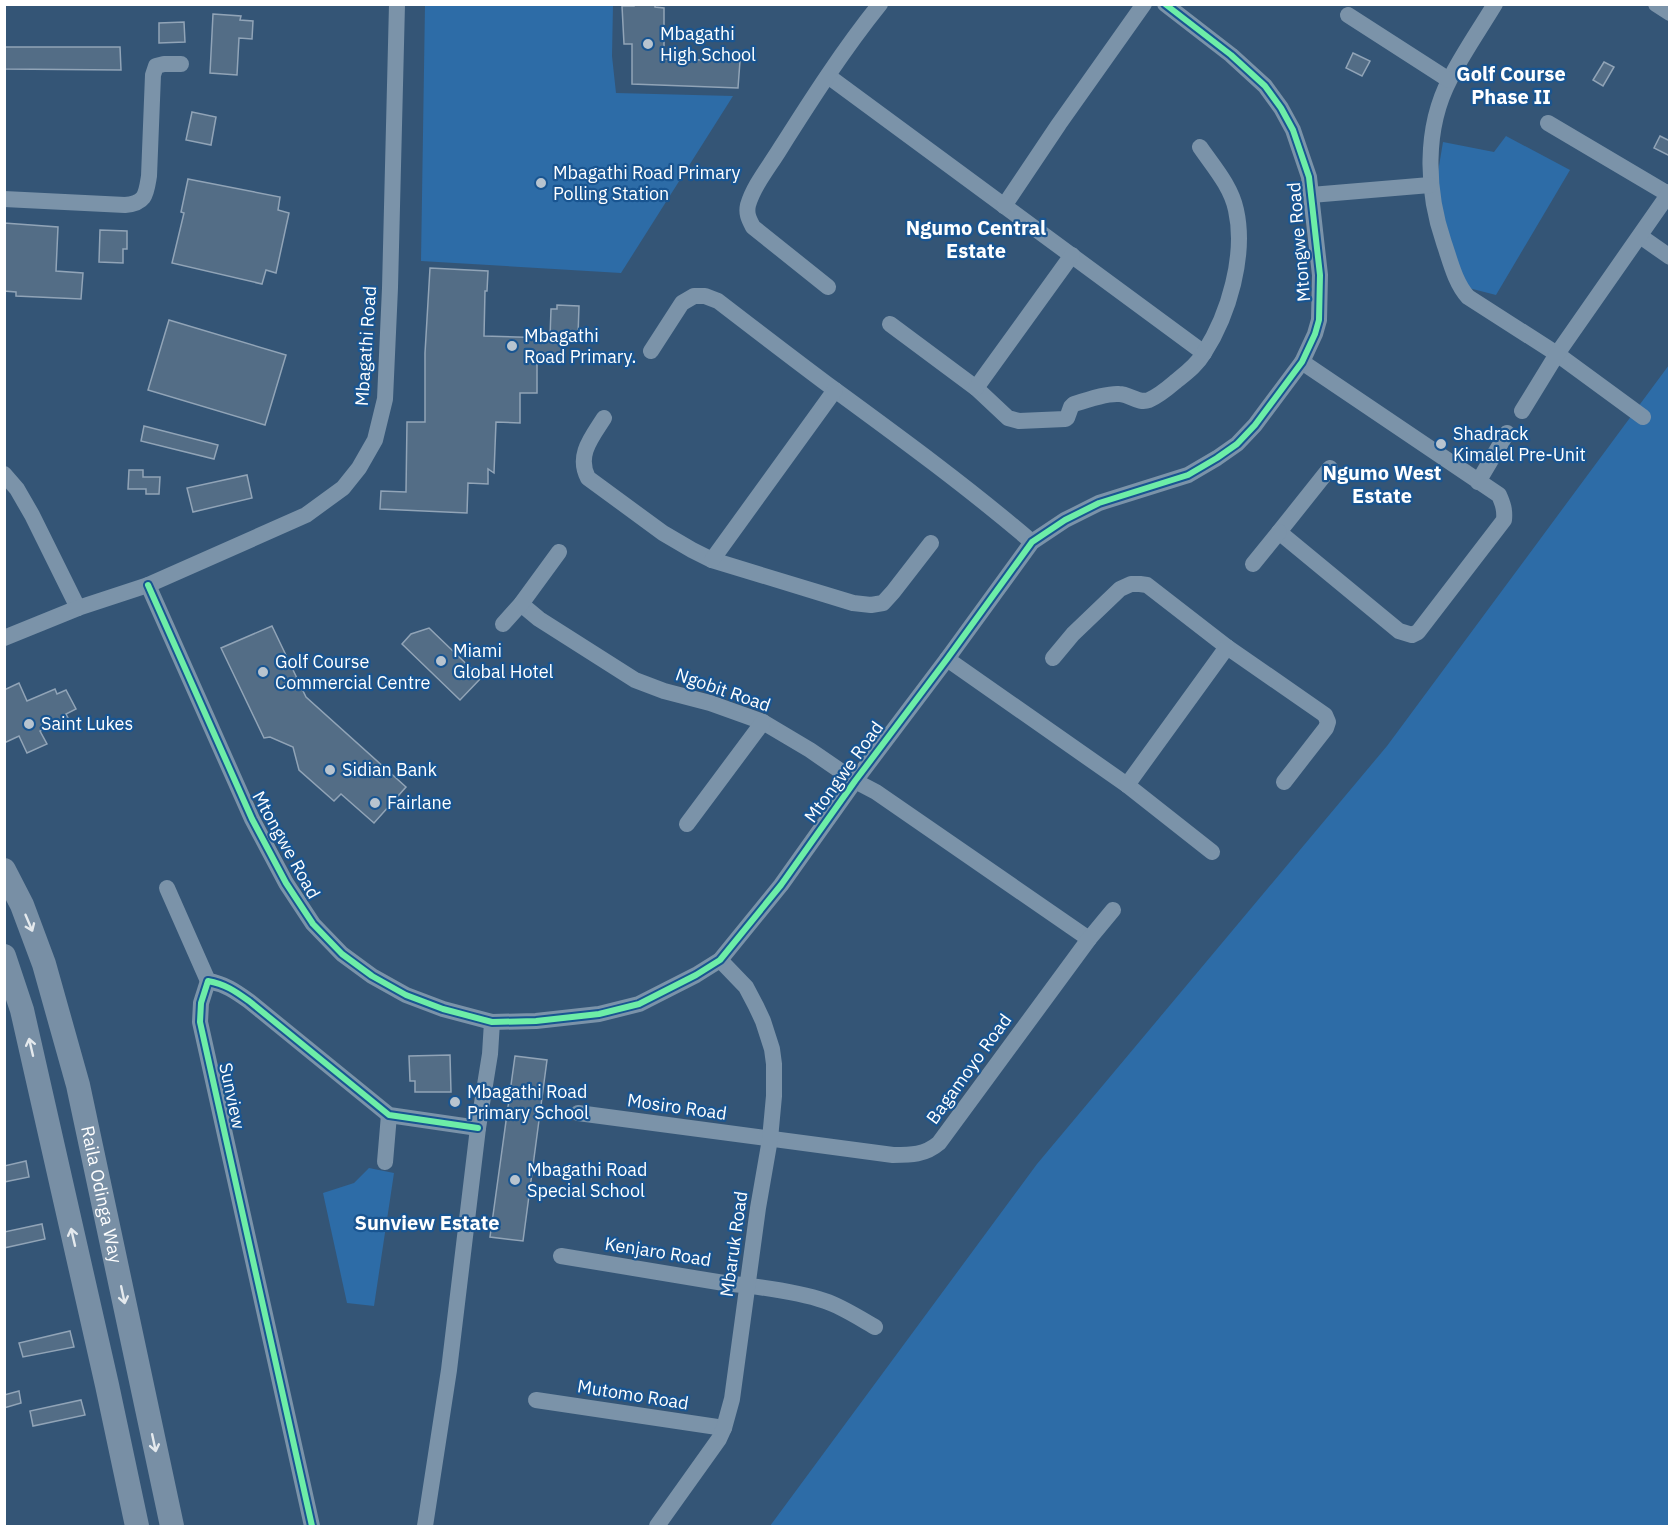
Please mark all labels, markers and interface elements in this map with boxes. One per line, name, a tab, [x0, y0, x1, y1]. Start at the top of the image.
place label: Mbagathi High School	[660, 22, 756, 66]
marker: Mbagathi High School	[641, 37, 655, 51]
district label: Golf Course Phase II	[1456, 60, 1566, 110]
place label: Mbagathi Road Primary Polling Station	[553, 161, 741, 205]
marker: Mbagathi Road Primary Polling Station	[534, 176, 548, 190]
street label: Mtongwe Road	[1282, 181, 1315, 303]
district label: Ngumo Central Estate	[906, 214, 1046, 264]
street label: Mbagathi Road	[350, 285, 381, 407]
place label: Mbagathi Road Primary.	[524, 324, 636, 368]
marker: Mbagathi Road Primary.	[505, 339, 519, 353]
place label: Shadrack Kimalel Pre-Unit	[1453, 422, 1586, 466]
marker: Shadrack Kimalel Pre-Unit	[1434, 437, 1448, 451]
district label: Ngumo West Estate	[1322, 459, 1442, 509]
place label: Miami Global Hotel	[453, 639, 554, 683]
place label: Golf Course Commercial Centre	[275, 650, 431, 694]
marker: Miami Global Hotel	[434, 654, 448, 668]
street label: Ngobit Road	[673, 663, 774, 717]
marker: Golf Course Commercial Centre	[256, 665, 270, 679]
place label: Saint Lukes	[41, 712, 133, 735]
street label: Mtongwe Road	[799, 716, 888, 827]
marker: Saint Lukes	[22, 717, 36, 731]
place label: Sidian Bank	[342, 758, 438, 781]
marker: Sidian Bank	[323, 763, 337, 777]
street label: Mtongwe Road	[247, 787, 326, 903]
place label: Fairlane	[387, 791, 452, 814]
marker: Fairlane	[368, 796, 382, 810]
one-way arrow	[24, 914, 35, 932]
street label: Bagamoyo Road	[921, 1009, 1016, 1128]
one-way arrow	[24, 1038, 36, 1057]
street label: Sunview	[214, 1060, 251, 1132]
place label: Mbagathi Road Primary School	[467, 1080, 589, 1124]
street label: Mosiro Road	[626, 1088, 728, 1125]
marker: Mbagathi Road Primary School	[448, 1095, 462, 1109]
street label: Raila Odinga Way	[76, 1124, 128, 1265]
place label: Mbagathi Road Special School	[527, 1158, 647, 1202]
marker: Mbagathi Road Special School	[508, 1173, 522, 1187]
street label: Mbaruk Road	[715, 1190, 752, 1298]
district label: Sunview Estate	[354, 1209, 500, 1236]
one-way arrow	[67, 1228, 78, 1248]
street label: Kenjaro Road	[603, 1232, 713, 1271]
one-way arrow	[118, 1285, 129, 1305]
street label: Mutomo Road	[576, 1374, 690, 1415]
one-way arrow	[149, 1433, 161, 1452]

